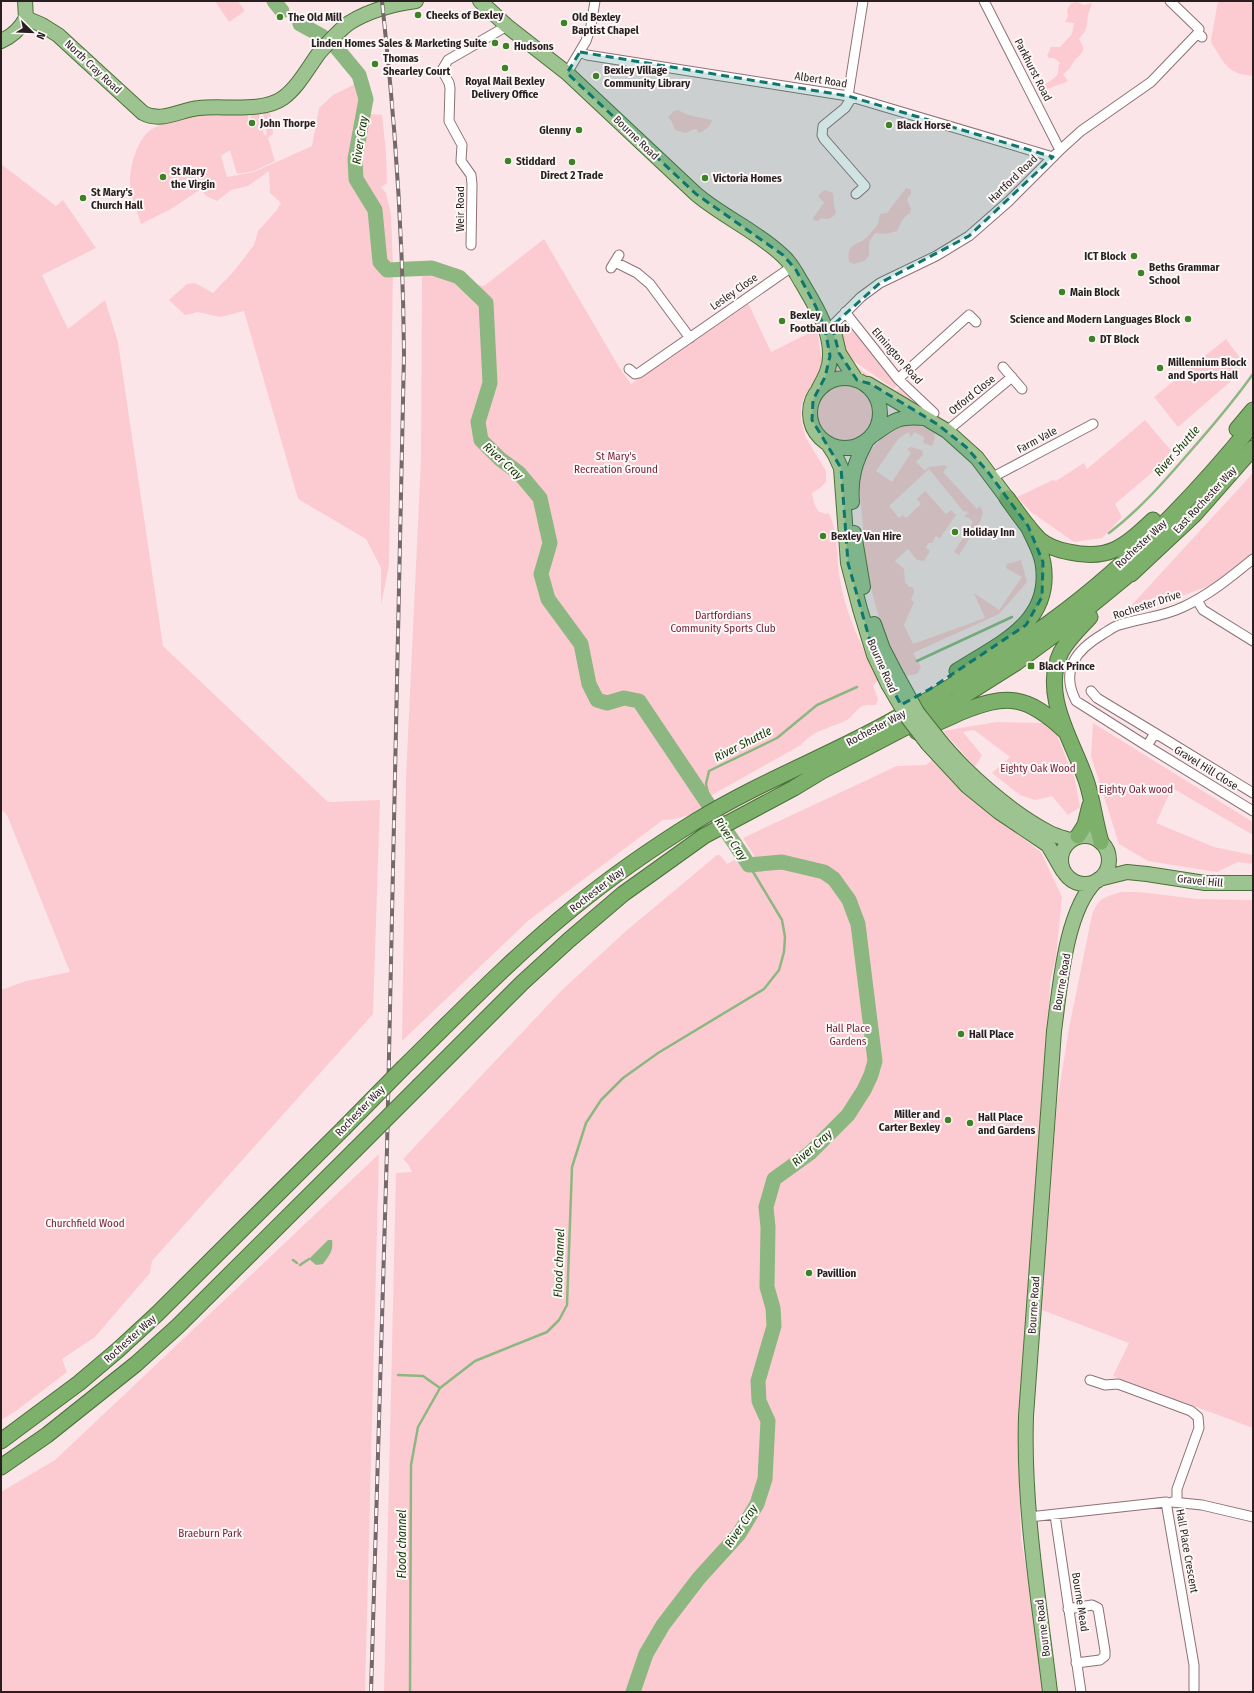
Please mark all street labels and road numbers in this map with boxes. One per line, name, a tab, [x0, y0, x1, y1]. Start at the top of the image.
street label: North Cray Road	[62, 37, 124, 97]
street label: Parkhurst Road	[1012, 37, 1054, 103]
street label: Albert Road	[794, 69, 848, 91]
street label: Bourne Road	[611, 113, 661, 163]
street label: Hartford Road	[986, 152, 1040, 206]
street label: Weir Road	[454, 186, 467, 232]
street label: Lesley Close	[708, 271, 760, 313]
street label: Elmington Road	[869, 325, 925, 387]
street label: Otford Close	[946, 372, 998, 418]
street label: Farm Vale	[1015, 424, 1059, 456]
street label: East Rochester Way	[1171, 464, 1239, 536]
street label: Rochester Way	[1113, 517, 1169, 571]
street label: Rochester Drive	[1111, 588, 1183, 622]
street label: Bourne Road	[864, 637, 900, 695]
street label: Rochester Way	[844, 707, 908, 749]
street label: Gravel Hill Close	[1172, 743, 1240, 793]
street label: Rochester Way	[567, 865, 627, 915]
street label: Gravel Hill	[1176, 872, 1224, 890]
street label: Bourne Road	[1051, 952, 1073, 1012]
street label: Rochester Way	[333, 1083, 388, 1139]
street label: Bourne Road	[1025, 1276, 1043, 1334]
street label: Rochester Way	[101, 1312, 159, 1366]
street label: Hall Place Crescent	[1173, 1508, 1201, 1594]
street label: Bourne Mead	[1069, 1572, 1091, 1632]
street label: Bourne Road	[1033, 1598, 1053, 1658]

